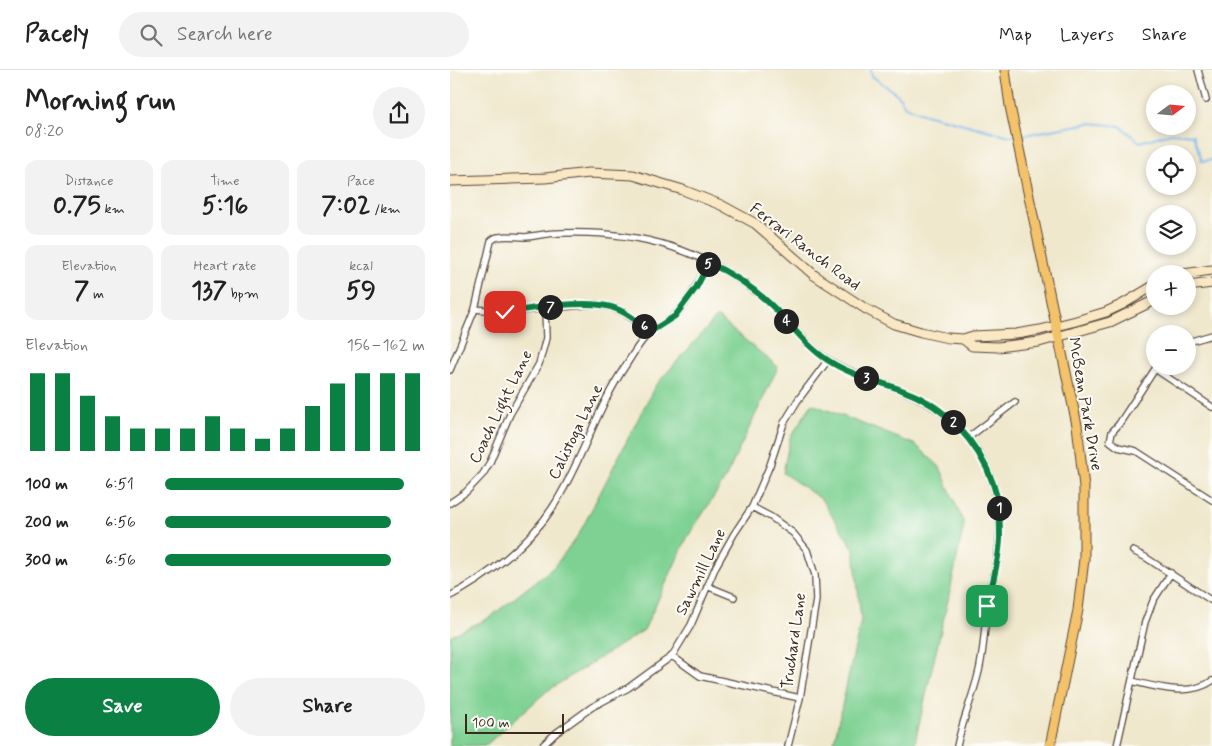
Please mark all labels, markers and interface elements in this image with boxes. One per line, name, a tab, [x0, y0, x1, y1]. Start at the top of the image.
search box	[119, 12, 469, 57]
text: Pacely	[25, 19, 89, 50]
icon: search	[137, 21, 165, 49]
text: Search here	[177, 22, 273, 47]
text: Map	[999, 23, 1032, 47]
text: Layers	[1060, 23, 1114, 47]
text: Share	[1142, 23, 1187, 47]
text: Morning run	[25, 83, 176, 120]
north arrow	[1146, 85, 1196, 135]
map controls	[1146, 85, 1196, 375]
button: share	[373, 87, 425, 139]
text: 08:20	[25, 121, 64, 142]
button: locate	[1146, 145, 1196, 195]
text: Distance	[64, 172, 114, 190]
text: Time	[210, 172, 240, 190]
text: Pace	[347, 172, 375, 190]
text: 0.75	[53, 190, 101, 223]
text: 5:16	[202, 190, 248, 223]
text: 7:02	[321, 190, 370, 223]
street label: Ferrari Ranch Road	[745, 198, 865, 296]
text: km	[101, 200, 125, 218]
text: /km	[370, 200, 401, 218]
button: layers	[1146, 205, 1196, 255]
pin: 5	[696, 252, 720, 276]
text: 5	[704, 255, 713, 273]
text: Elevation	[61, 257, 117, 275]
text: Heart rate	[194, 257, 256, 275]
text: kcal	[349, 257, 373, 275]
button: +	[1146, 265, 1196, 315]
text: 7	[74, 275, 89, 308]
text: 137	[191, 275, 227, 308]
text: 59	[346, 275, 376, 308]
text: m	[89, 285, 104, 303]
text: bpm	[227, 285, 259, 303]
pin	[484, 291, 526, 333]
pin: 7	[538, 294, 562, 320]
icon: check	[491, 298, 519, 326]
text: 7	[546, 298, 555, 316]
pin: 4	[774, 308, 798, 334]
text: 4	[782, 312, 791, 330]
pin: 6	[632, 314, 656, 338]
text: 6	[641, 317, 648, 335]
button: −	[1146, 325, 1196, 375]
text: Elevation	[25, 335, 88, 356]
text: 156–162 m	[347, 335, 425, 356]
street label: McBean Park Drive	[1063, 336, 1107, 472]
street label: Coach Light Lane	[464, 347, 538, 468]
pin: 3	[854, 366, 878, 390]
text: 3	[863, 369, 870, 387]
street label: Calistoga Lane	[544, 381, 608, 483]
pin: 2	[940, 410, 966, 434]
text: 2	[950, 413, 957, 431]
text: 100 m	[25, 474, 68, 495]
text: 6:51	[105, 474, 134, 495]
pin: 1	[986, 496, 1012, 520]
text: 1	[996, 499, 1003, 517]
text: 200 m	[25, 512, 69, 533]
text: 6:56	[105, 512, 136, 533]
street label: Sawmill Lane	[671, 525, 731, 619]
text: 300 m	[25, 550, 68, 571]
text: 6:56	[105, 550, 136, 571]
pin	[966, 585, 1008, 627]
street label: Truchard Lane	[777, 592, 811, 690]
icon: arrive	[973, 592, 1001, 620]
button: Save	[25, 678, 220, 736]
button: Share	[230, 678, 425, 736]
scale bar	[465, 711, 564, 734]
text: 100 m	[472, 714, 510, 732]

